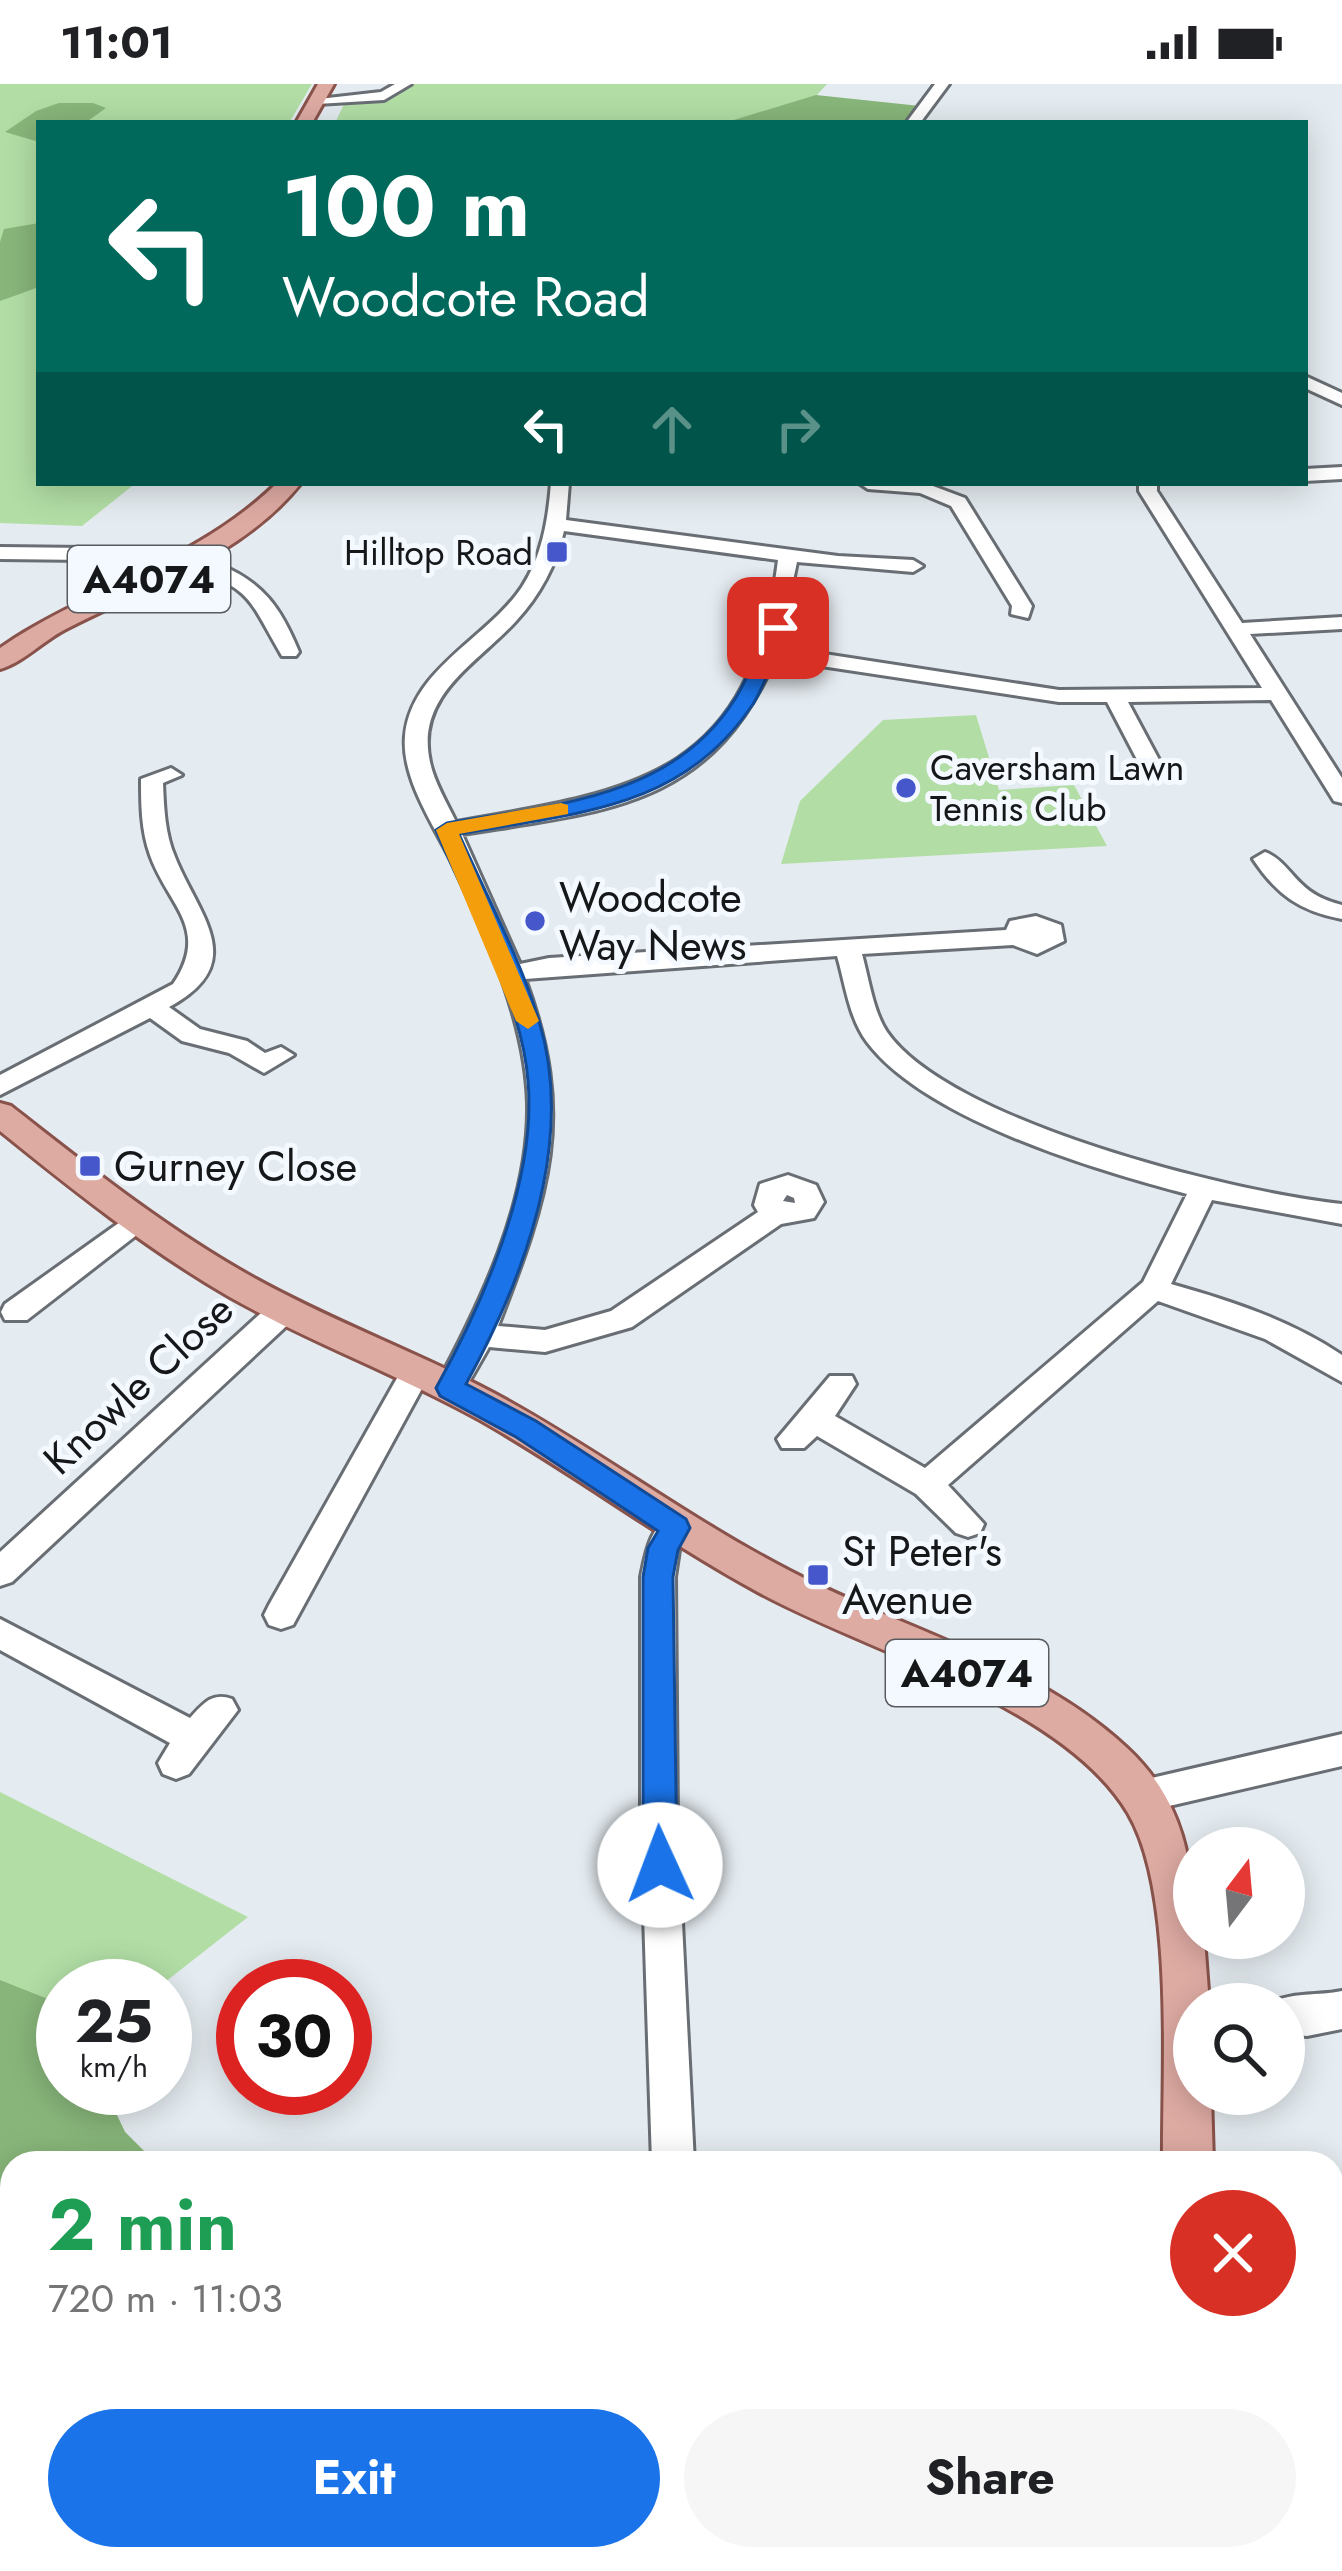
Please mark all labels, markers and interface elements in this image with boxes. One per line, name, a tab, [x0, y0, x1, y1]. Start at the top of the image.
text: 11:01	[60, 10, 173, 75]
text: 100 m	[282, 146, 530, 268]
icon: left	[84, 168, 240, 324]
text: Woodcote Road	[282, 258, 650, 336]
icon: left	[513, 396, 579, 462]
icon: ahead	[639, 396, 705, 462]
icon: right	[765, 396, 831, 462]
place label: Hilltop Road	[344, 526, 533, 578]
marker: Hilltop Road	[544, 539, 570, 565]
road number: A4074	[68, 546, 230, 612]
pin	[727, 577, 829, 679]
icon: arrive	[745, 595, 811, 661]
place label: Caversham Lawn Tennis Club	[930, 741, 1184, 834]
marker: Caversham Lawn Tennis Club	[893, 775, 919, 801]
place label: Woodcote Way News	[559, 867, 747, 976]
marker: Woodcote Way News	[522, 908, 548, 934]
place label: Gurney Close	[114, 1136, 357, 1197]
marker: Gurney Close	[77, 1153, 103, 1179]
street label: Knowle Close	[30, 1280, 247, 1489]
place label: St Peter's Avenue	[842, 1521, 1002, 1630]
marker: St Peter's Avenue	[805, 1562, 831, 1588]
road number: A4074	[886, 1640, 1048, 1706]
position arrow	[597, 1802, 723, 1928]
north arrow	[1173, 1827, 1305, 1959]
map controls	[1173, 1827, 1305, 2115]
speed limit sign: 30	[216, 1959, 372, 2115]
text: 25	[75, 1978, 153, 2065]
button: search	[1173, 1983, 1305, 2115]
text: km/h	[80, 2045, 148, 2088]
text: 2 min	[48, 2173, 237, 2277]
button: close	[1170, 2190, 1296, 2316]
text: 720 m · 11:03	[48, 2270, 283, 2327]
button: Exit	[48, 2409, 660, 2547]
button: Share	[684, 2409, 1296, 2547]

